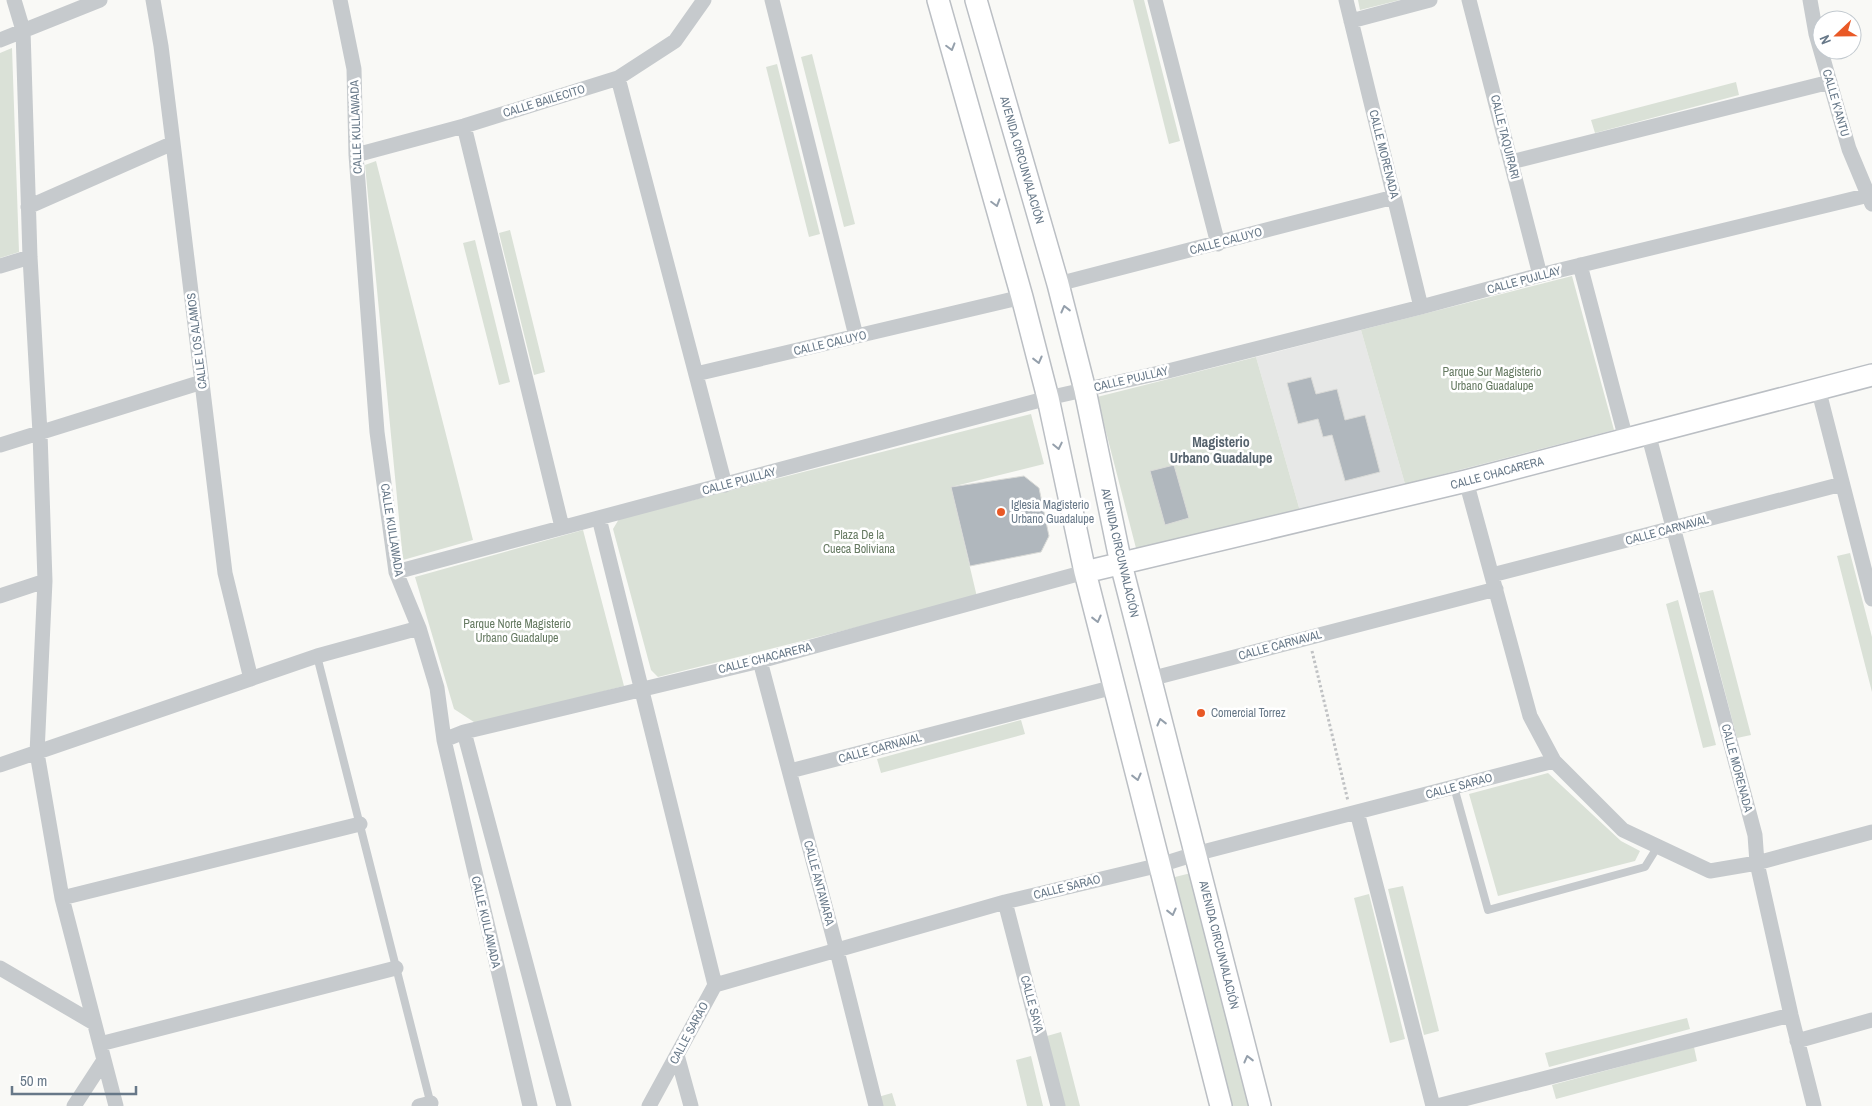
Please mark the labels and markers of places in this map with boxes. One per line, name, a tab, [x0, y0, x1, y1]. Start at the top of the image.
place label: Iglesia Magisterio Urbano Guadalupe	[1011, 497, 1094, 527]
marker: Iglesia Magisterio Urbano Guadalupe	[995, 506, 1007, 518]
place label: Comercial Torrez	[1211, 705, 1286, 721]
marker: Comercial Torrez	[1195, 707, 1207, 719]

